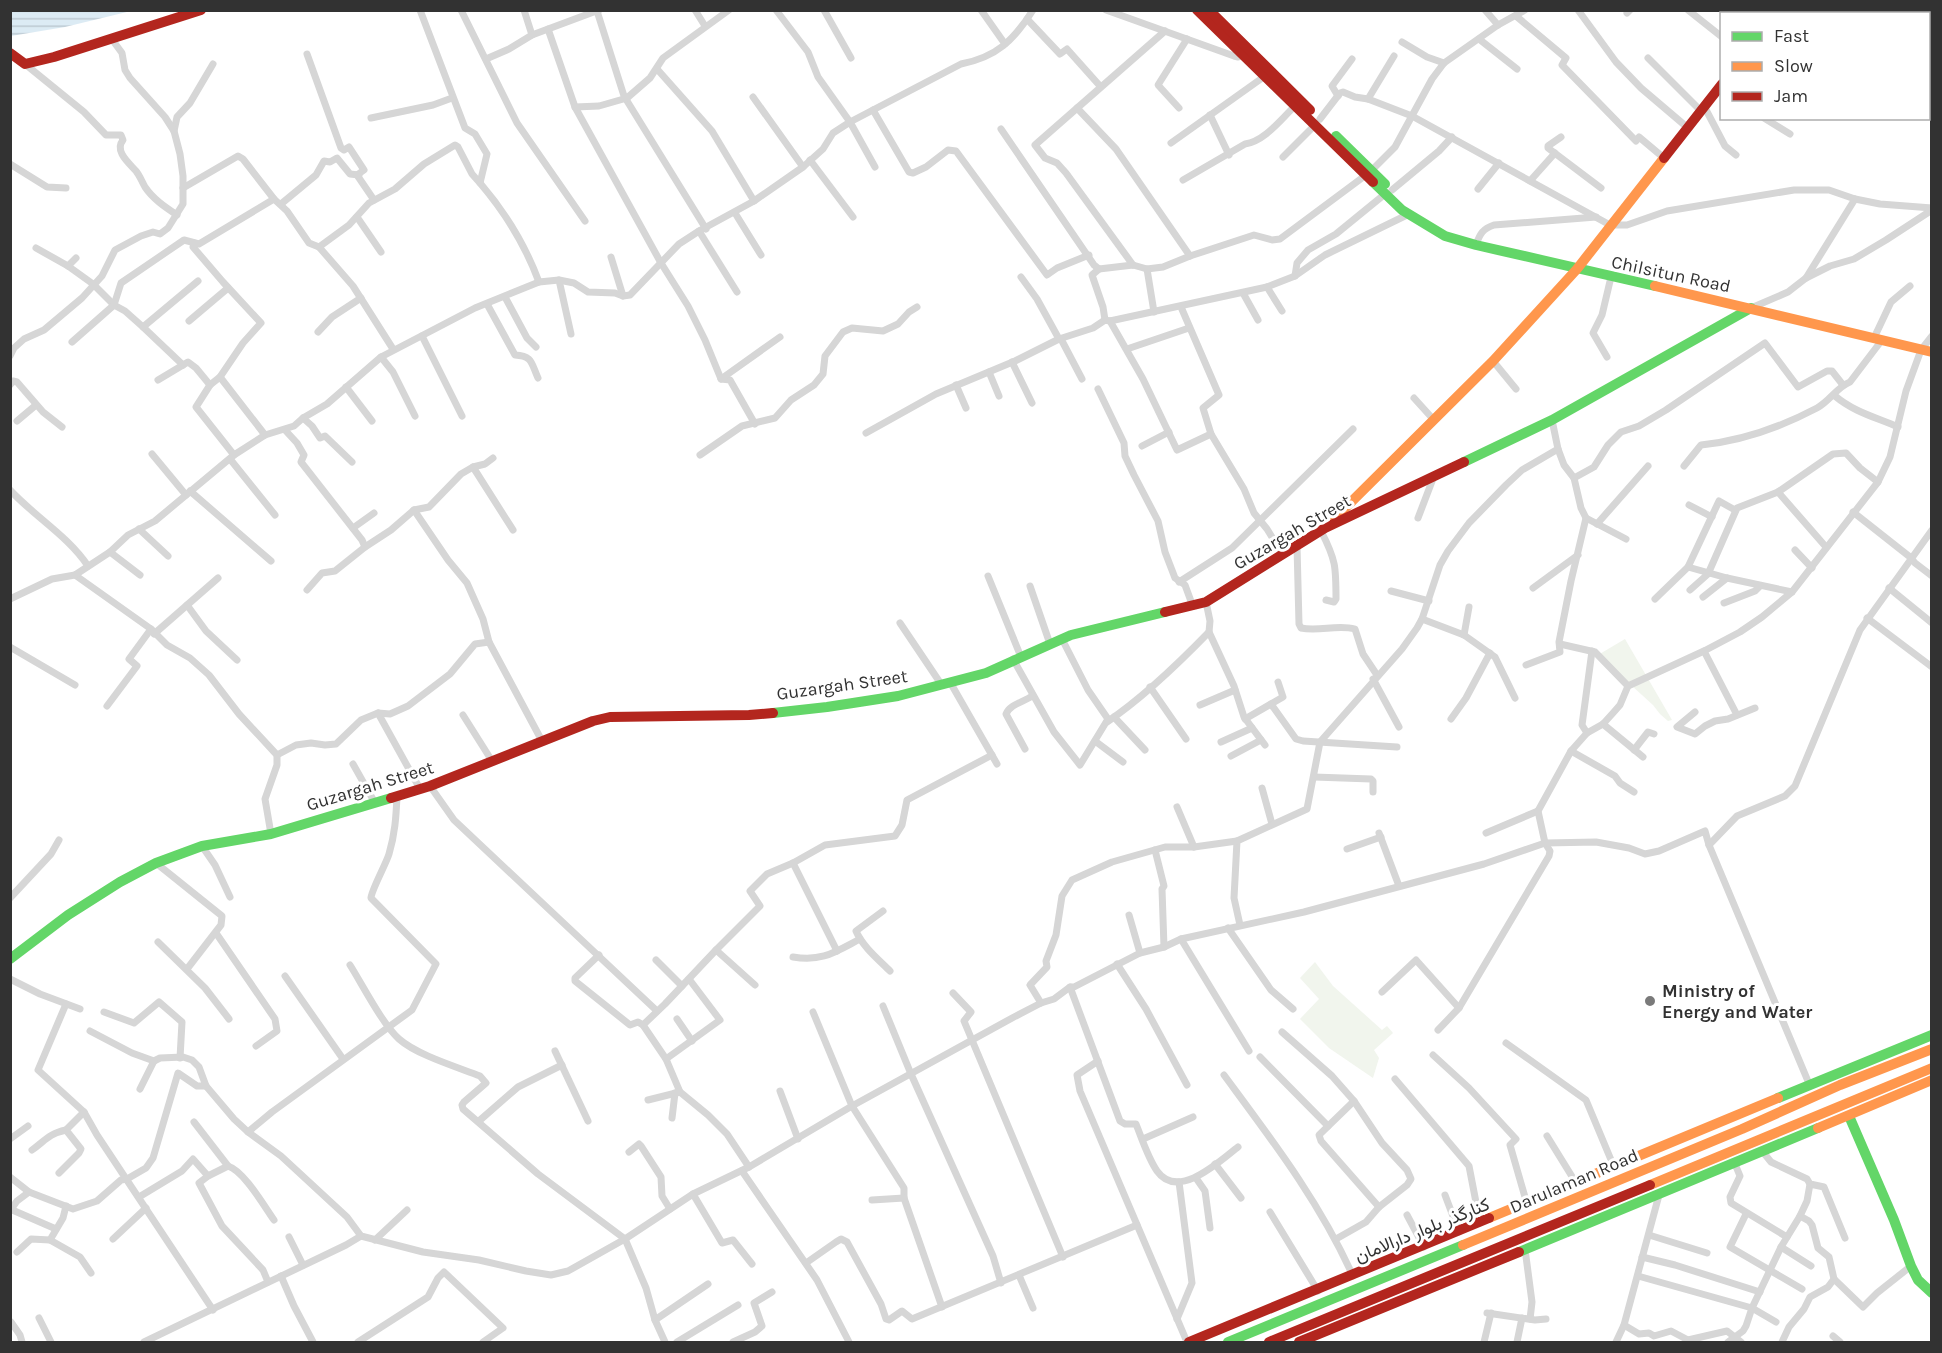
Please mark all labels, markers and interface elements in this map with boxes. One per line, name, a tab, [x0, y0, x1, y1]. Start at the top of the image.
legend	[1720, 12, 1930, 120]
text: Fast	[1774, 25, 1809, 47]
text: Slow	[1774, 55, 1813, 77]
text: Jam	[1774, 85, 1808, 107]
street label: Chilsitun Road	[1609, 251, 1733, 297]
street label: Guzargah Street	[1229, 489, 1355, 574]
street label: Guzargah Street	[775, 665, 909, 705]
street label: Guzargah Street	[304, 756, 436, 816]
place label: Ministry of Energy and Water	[1662, 980, 1812, 1023]
marker: Ministry of Energy and Water	[1643, 994, 1657, 1008]
street label: Darulaman Road	[1506, 1144, 1642, 1218]
street label: کنارگذر بلوار دارالامان	[1351, 1193, 1493, 1267]

